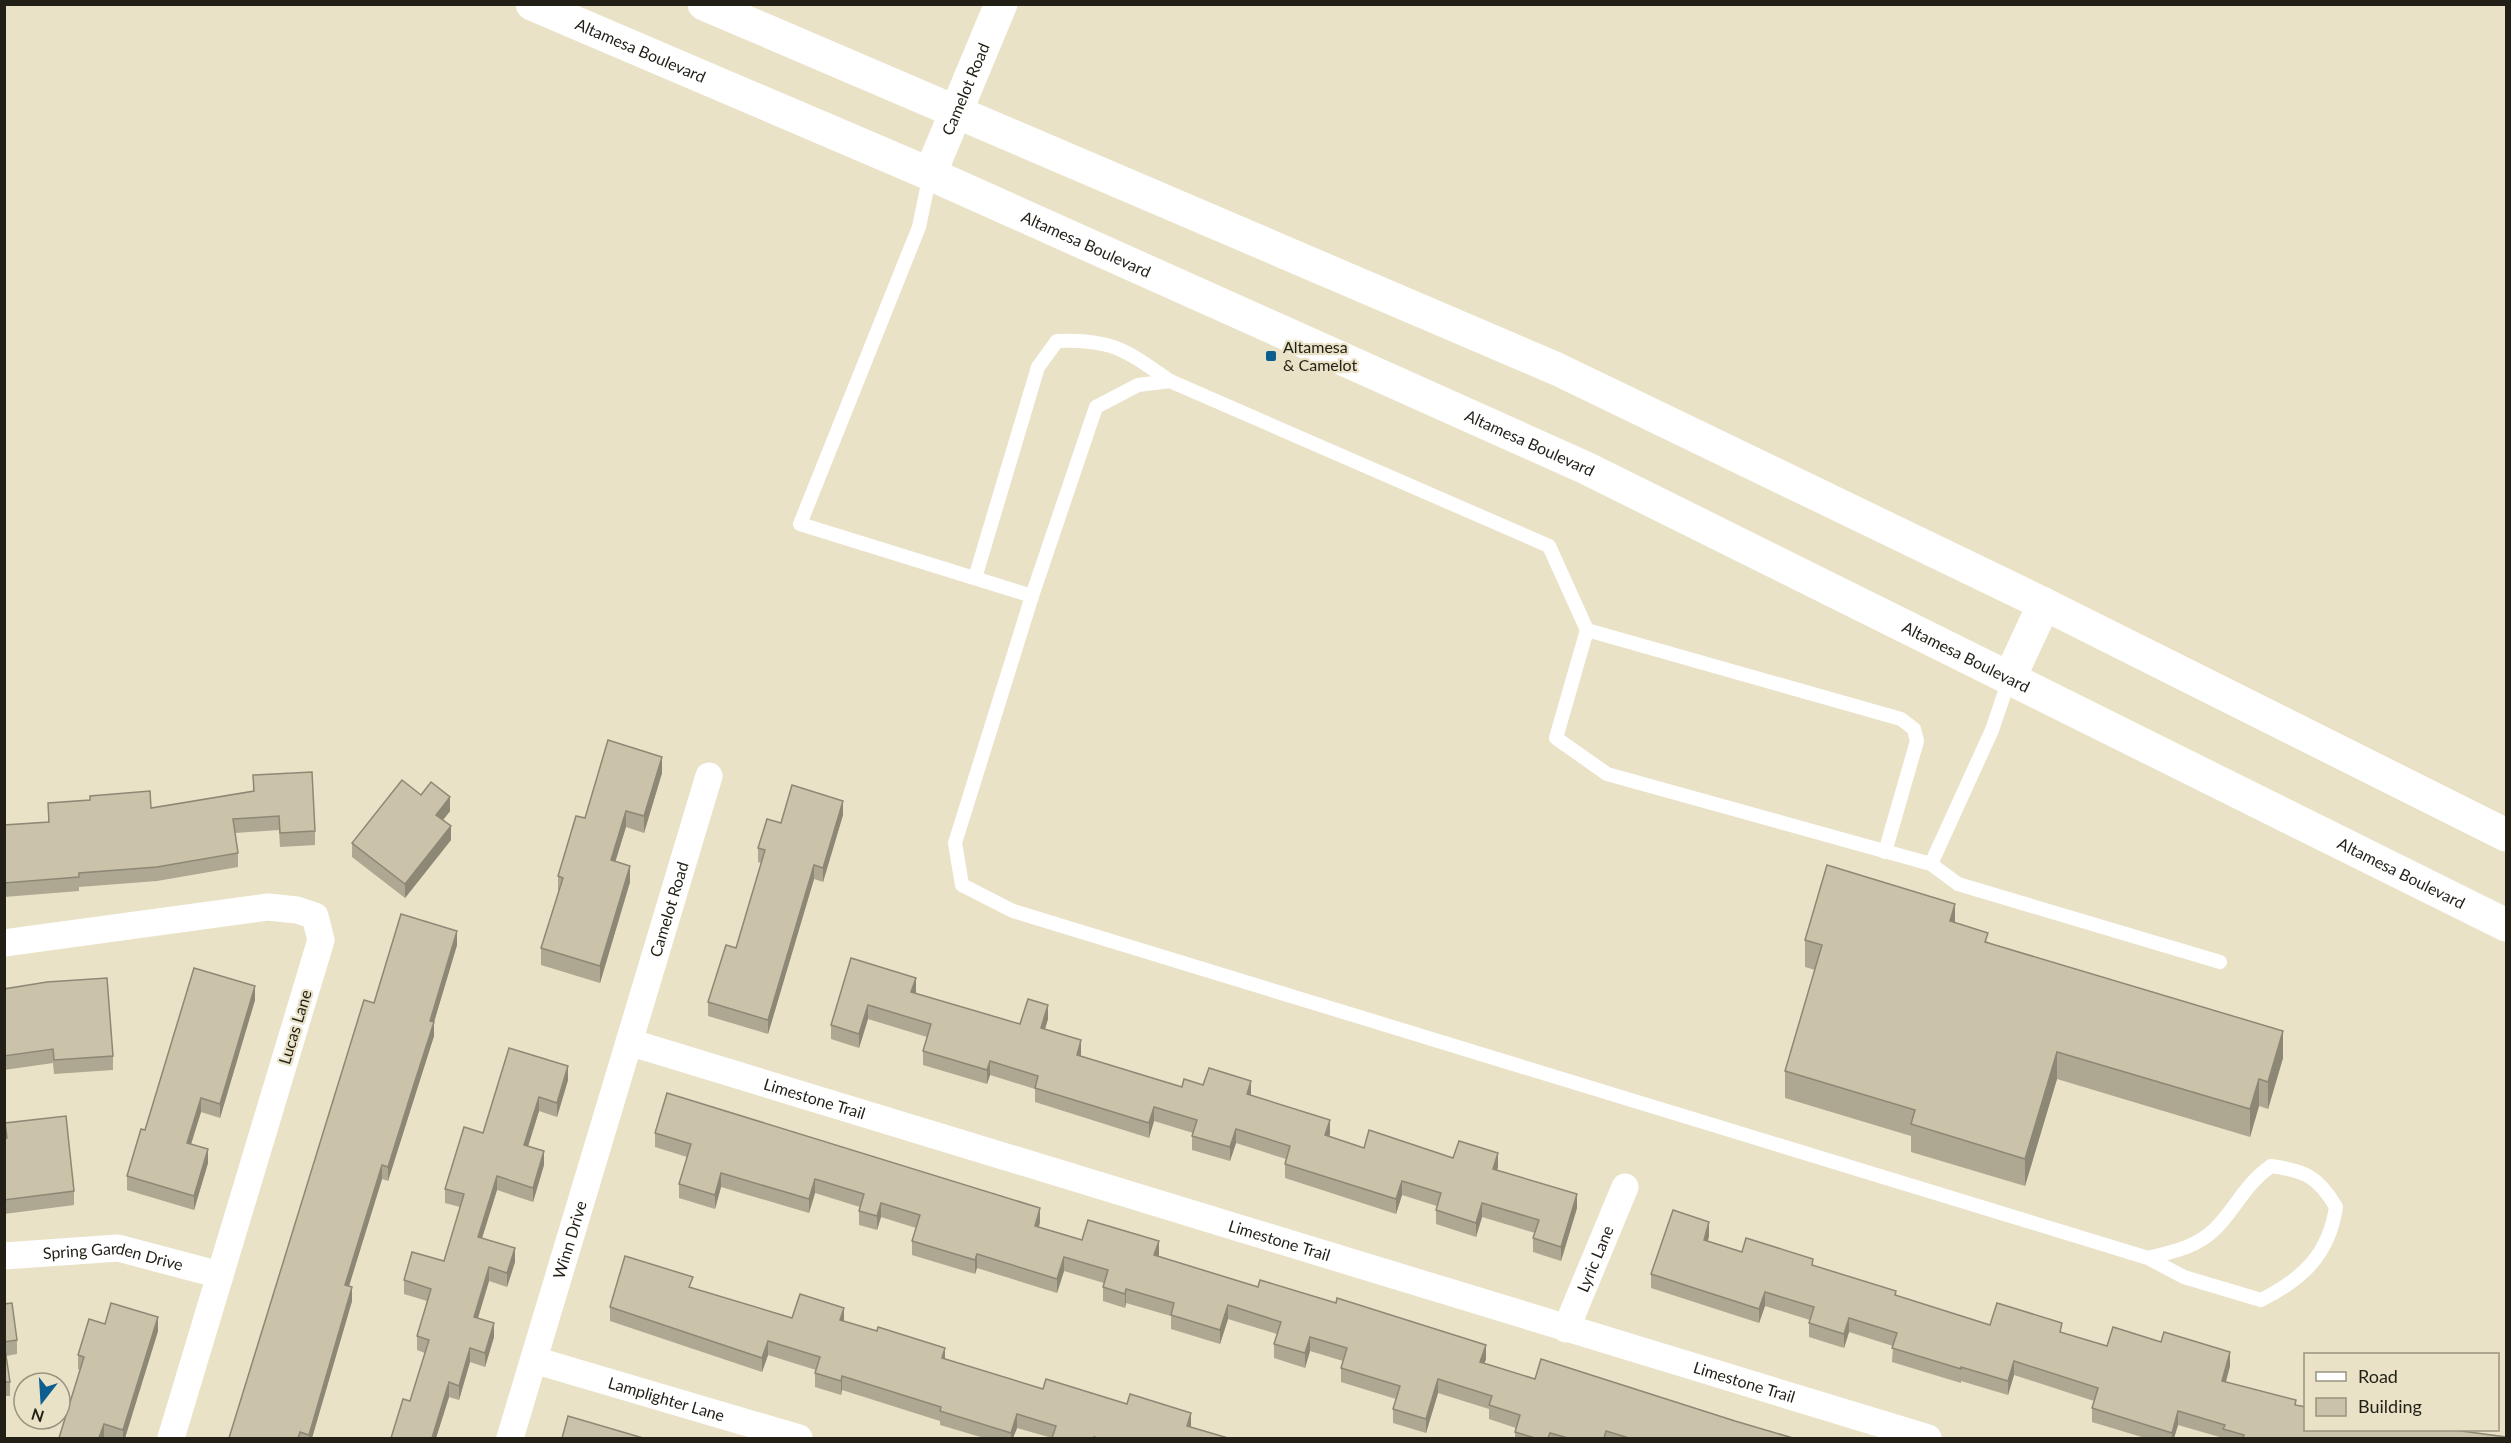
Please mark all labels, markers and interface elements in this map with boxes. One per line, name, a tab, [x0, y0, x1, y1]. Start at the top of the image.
street label: Altamesa Boulevard	[573, 14, 709, 86]
street label: Camelot Road	[937, 40, 993, 138]
street label: Altamesa Boulevard	[1019, 206, 1154, 281]
place label: Altamesa & Camelot	[1283, 337, 1357, 374]
marker: Altamesa & Camelot	[1264, 349, 1278, 363]
street label: Altamesa Boulevard	[1462, 405, 1598, 480]
street label: Altamesa Boulevard	[1899, 617, 2033, 696]
street label: Altamesa Boulevard	[2335, 833, 2468, 912]
street label: Camelot Road	[645, 859, 692, 959]
street label: Lucas Lane	[274, 987, 315, 1066]
street label: Limestone Trail	[762, 1074, 868, 1123]
street label: Winn Drive	[548, 1198, 590, 1281]
street label: Limestone Trail	[1226, 1215, 1333, 1264]
street label: Lyric Lane	[1573, 1223, 1617, 1295]
street label: Spring Garden Drive	[42, 1238, 185, 1274]
legend	[2304, 1353, 2499, 1431]
street label: Limestone Trail	[1691, 1357, 1798, 1406]
text: Road	[2358, 1365, 2398, 1387]
north arrow	[12, 1371, 72, 1431]
street label: Lamplighter Lane	[606, 1372, 727, 1425]
text: Building	[2358, 1395, 2422, 1417]
text: N	[29, 1405, 46, 1427]

